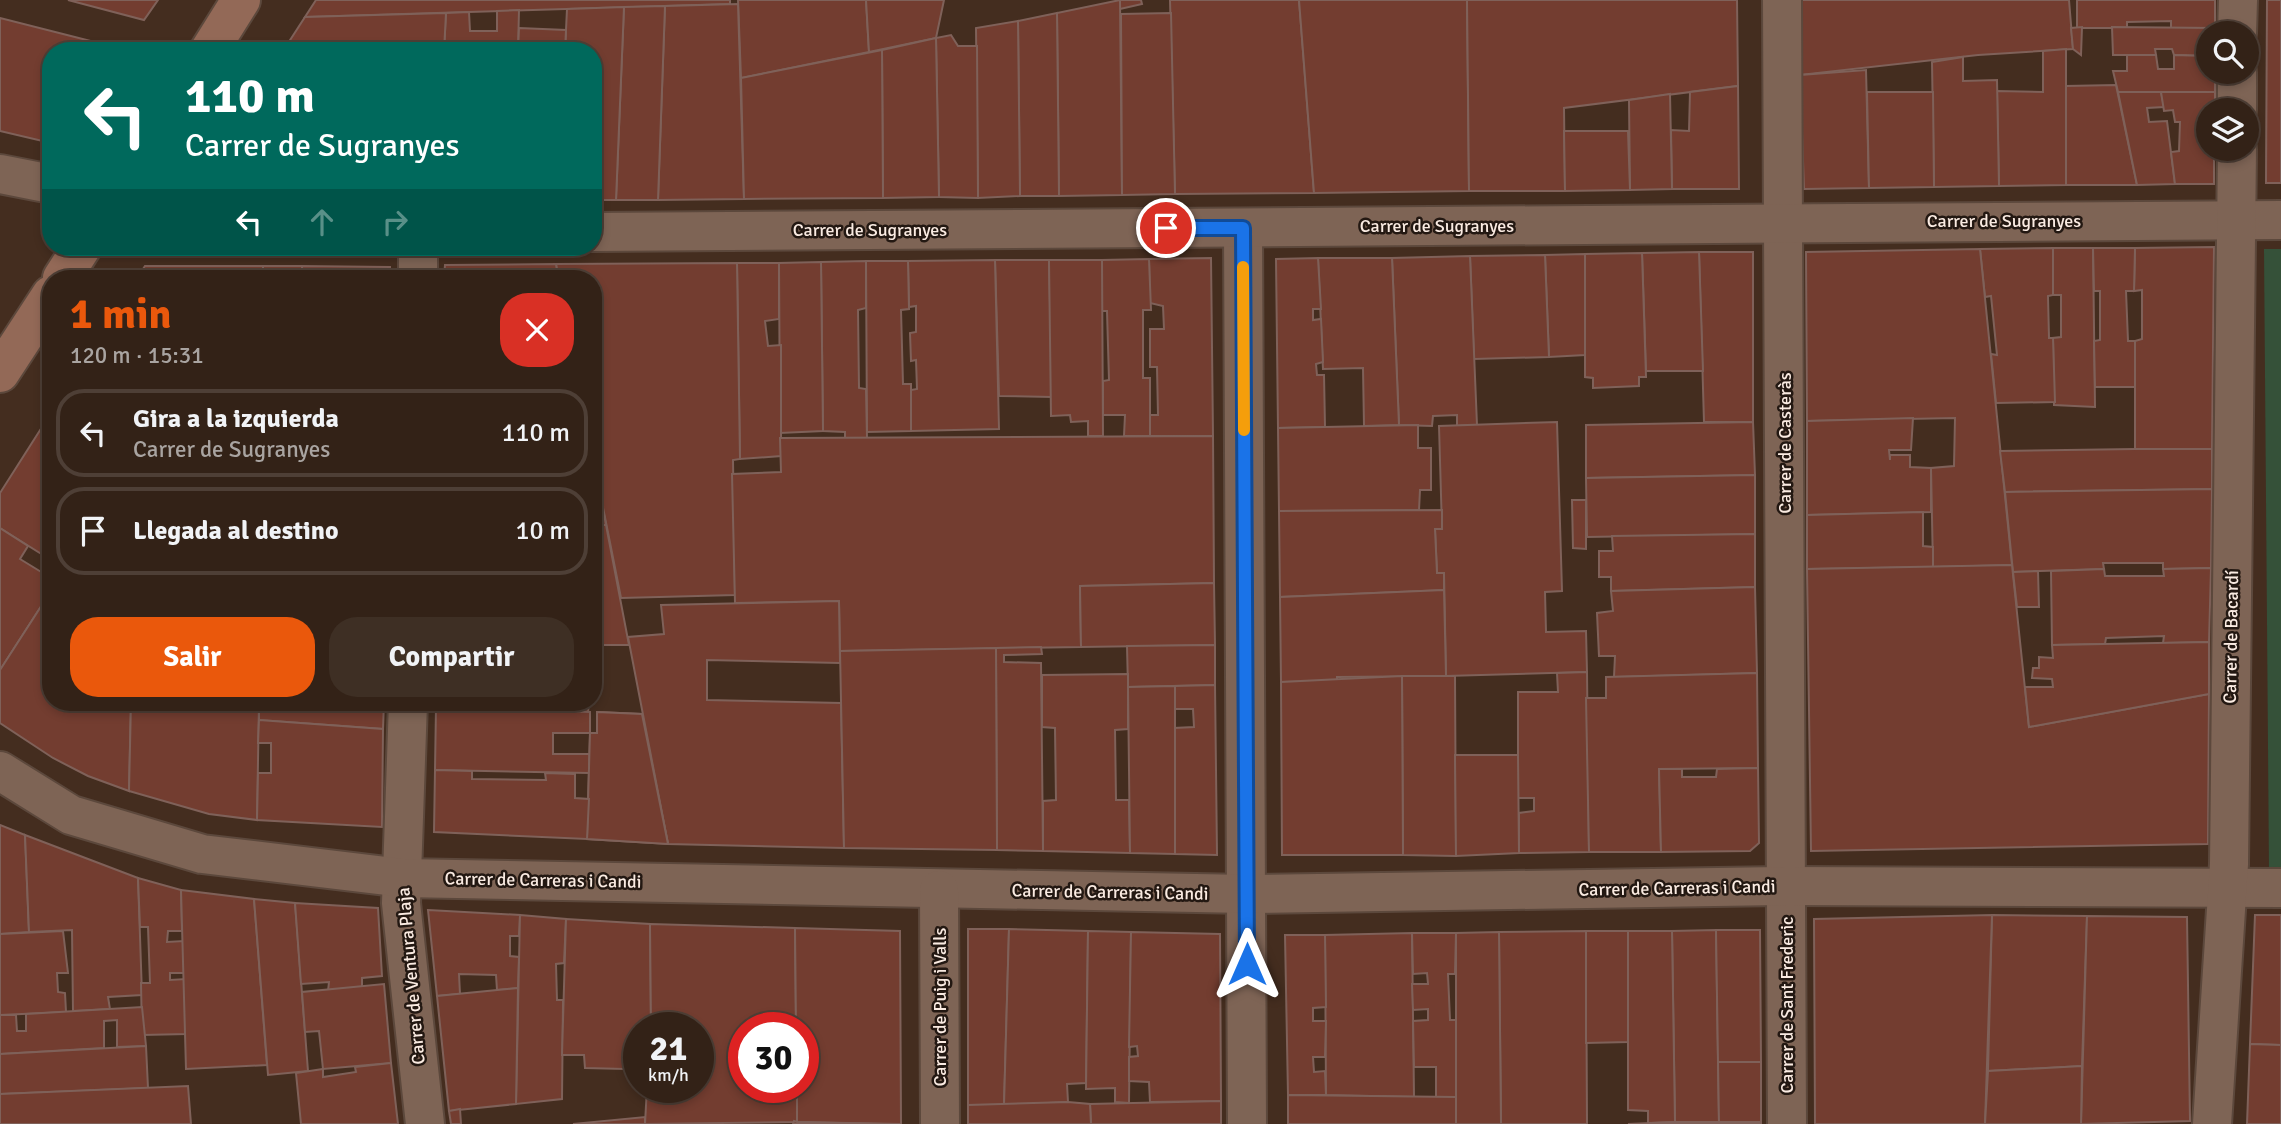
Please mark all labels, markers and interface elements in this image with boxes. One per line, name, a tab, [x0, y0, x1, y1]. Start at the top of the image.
map controls	[2196, 21, 2259, 161]
button: search	[2196, 21, 2259, 84]
text: 110 m	[185, 66, 315, 126]
icon: left	[70, 70, 161, 161]
button: layers	[2196, 98, 2259, 161]
text: Carrer de Sugranyes	[185, 126, 460, 165]
pin	[1136, 198, 1196, 258]
icon: left	[230, 203, 268, 241]
icon: ahead	[303, 203, 341, 241]
icon: right	[376, 203, 414, 241]
icon: arrive	[1147, 209, 1185, 247]
street label: Carrer de Sugranyes	[1927, 210, 2081, 232]
street label: Carrer de Sugranyes	[1360, 215, 1514, 237]
street label: Carrer de Sugranyes	[793, 219, 947, 241]
text: 1 min	[70, 289, 171, 340]
button: close	[500, 293, 574, 367]
text: 120 m · 15:31	[70, 341, 204, 370]
street label: Carrer de Casteràs	[1774, 372, 1796, 514]
text: Gira a la izquierda	[133, 403, 339, 435]
icon: left	[74, 414, 112, 452]
text: 110 m	[501, 417, 570, 449]
text: Carrer de Sugranyes	[133, 435, 330, 464]
icon: arrive	[74, 512, 112, 550]
text: Llegada al destino	[133, 515, 339, 547]
text: 10 m	[515, 515, 570, 547]
street label: Carrer de Bacardí	[2219, 570, 2243, 704]
button: Salir	[70, 617, 315, 697]
button: Compartir	[329, 617, 574, 697]
street label: Carrer de Carreras i Candi	[444, 867, 642, 893]
street label: Carrer de Carreras i Candi	[1578, 875, 1776, 901]
street label: Carrer de Carreras i Candi	[1011, 879, 1209, 905]
street label: Carrer de Ventura Plaja	[392, 887, 430, 1065]
street label: Carrer de Sant Frederic	[1776, 916, 1798, 1094]
street label: Carrer de Puig i Valls	[929, 927, 951, 1086]
position arrow	[1210, 927, 1284, 1001]
speed limit sign: 30	[728, 1012, 819, 1103]
text: 21	[650, 1027, 687, 1070]
text: km/h	[648, 1064, 689, 1086]

